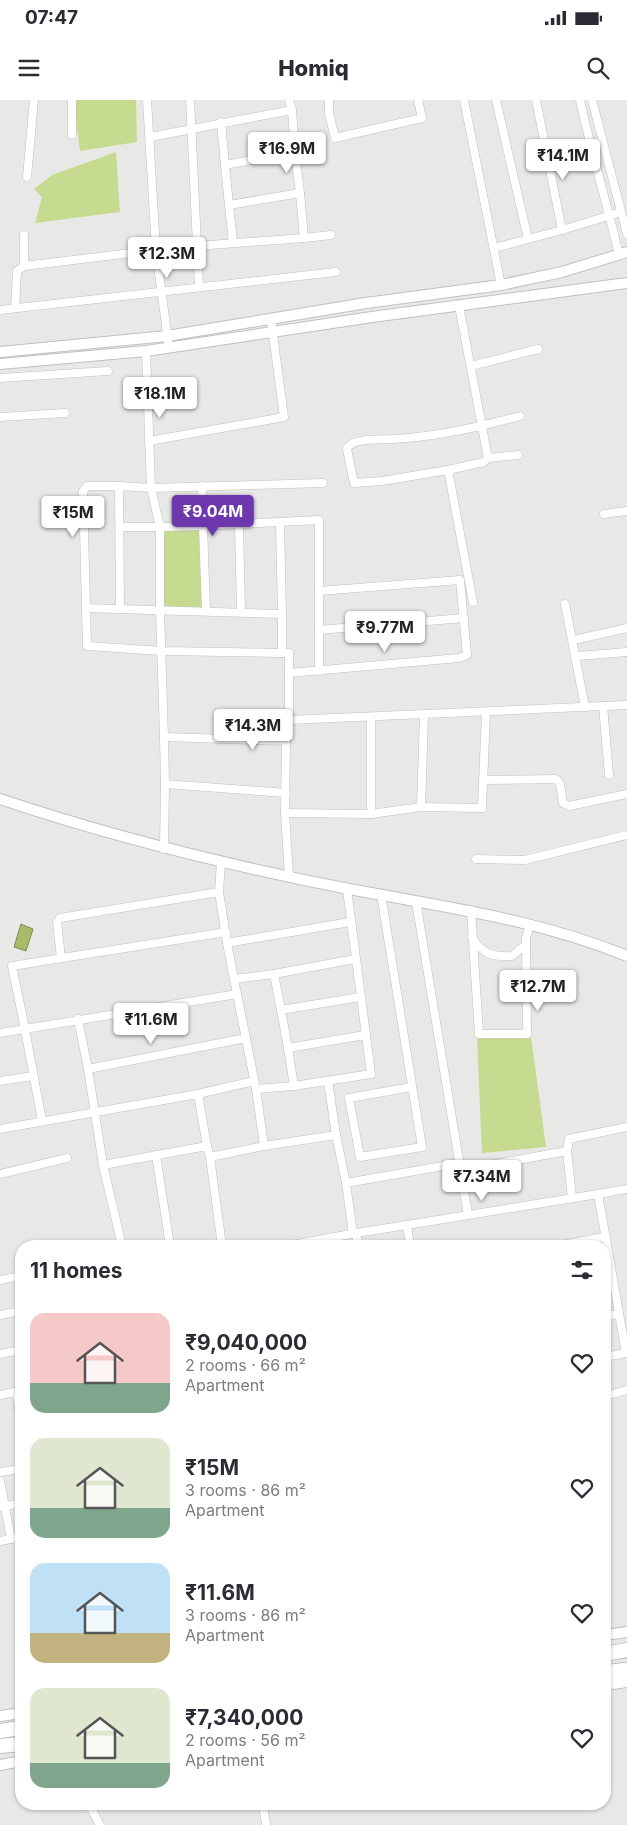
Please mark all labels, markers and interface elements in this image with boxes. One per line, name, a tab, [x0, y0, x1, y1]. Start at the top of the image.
text: 07:47	[25, 6, 78, 29]
icon: menu	[15, 54, 43, 82]
icon: search	[584, 54, 612, 82]
text: Homiq	[278, 55, 349, 81]
pin: ₹16.9M	[246, 132, 328, 174]
text: ₹16.9M	[259, 138, 315, 158]
pin: ₹14.1M	[522, 138, 604, 181]
text: ₹14.1M	[537, 145, 589, 165]
pin: ₹12.3M	[126, 236, 208, 279]
text: ₹12.3M	[139, 243, 195, 263]
pin: ₹18.1M	[119, 376, 201, 419]
text: ₹18.1M	[134, 383, 186, 403]
pin: ₹9.04M	[172, 494, 254, 537]
pin: ₹15M	[43, 496, 103, 538]
text: ₹9.04M	[183, 501, 243, 521]
text: ₹15M	[52, 502, 94, 522]
pin: ₹9.77M	[344, 610, 426, 653]
text: ₹9.77M	[356, 617, 414, 637]
pin: ₹14.3M	[212, 708, 294, 751]
text: ₹14.3M	[225, 715, 281, 735]
pin: ₹12.7M	[497, 970, 579, 1012]
text: ₹12.7M	[510, 976, 566, 996]
pin: ₹11.6M	[110, 1002, 192, 1045]
text: ₹11.6M	[124, 1009, 178, 1029]
pin: ₹7.34M	[441, 1160, 523, 1202]
text: ₹7.34M	[453, 1166, 511, 1186]
icon: filters	[568, 1256, 596, 1284]
text: 11 homes	[30, 1258, 122, 1283]
text: ₹9,040,000	[185, 1330, 307, 1355]
icon: home	[70, 1333, 130, 1393]
icon: heart	[568, 1349, 596, 1377]
text: 2 rooms · 66 m²	[185, 1355, 306, 1375]
text: Apartment	[185, 1375, 265, 1395]
text: ₹15M	[185, 1455, 239, 1480]
icon: home	[70, 1458, 130, 1518]
icon: heart	[568, 1474, 596, 1502]
text: 3 rooms · 86 m²	[185, 1480, 306, 1500]
text: Apartment	[185, 1500, 265, 1520]
text: ₹11.6M	[185, 1580, 255, 1605]
icon: home	[70, 1583, 130, 1643]
icon: heart	[568, 1599, 596, 1627]
text: 3 rooms · 86 m²	[185, 1605, 306, 1625]
text: Apartment	[185, 1625, 265, 1645]
text: ₹7,340,000	[185, 1705, 303, 1730]
icon: home	[70, 1708, 130, 1768]
icon: heart	[568, 1724, 596, 1752]
text: 2 rooms · 56 m²	[185, 1730, 306, 1750]
text: Apartment	[185, 1750, 265, 1770]

